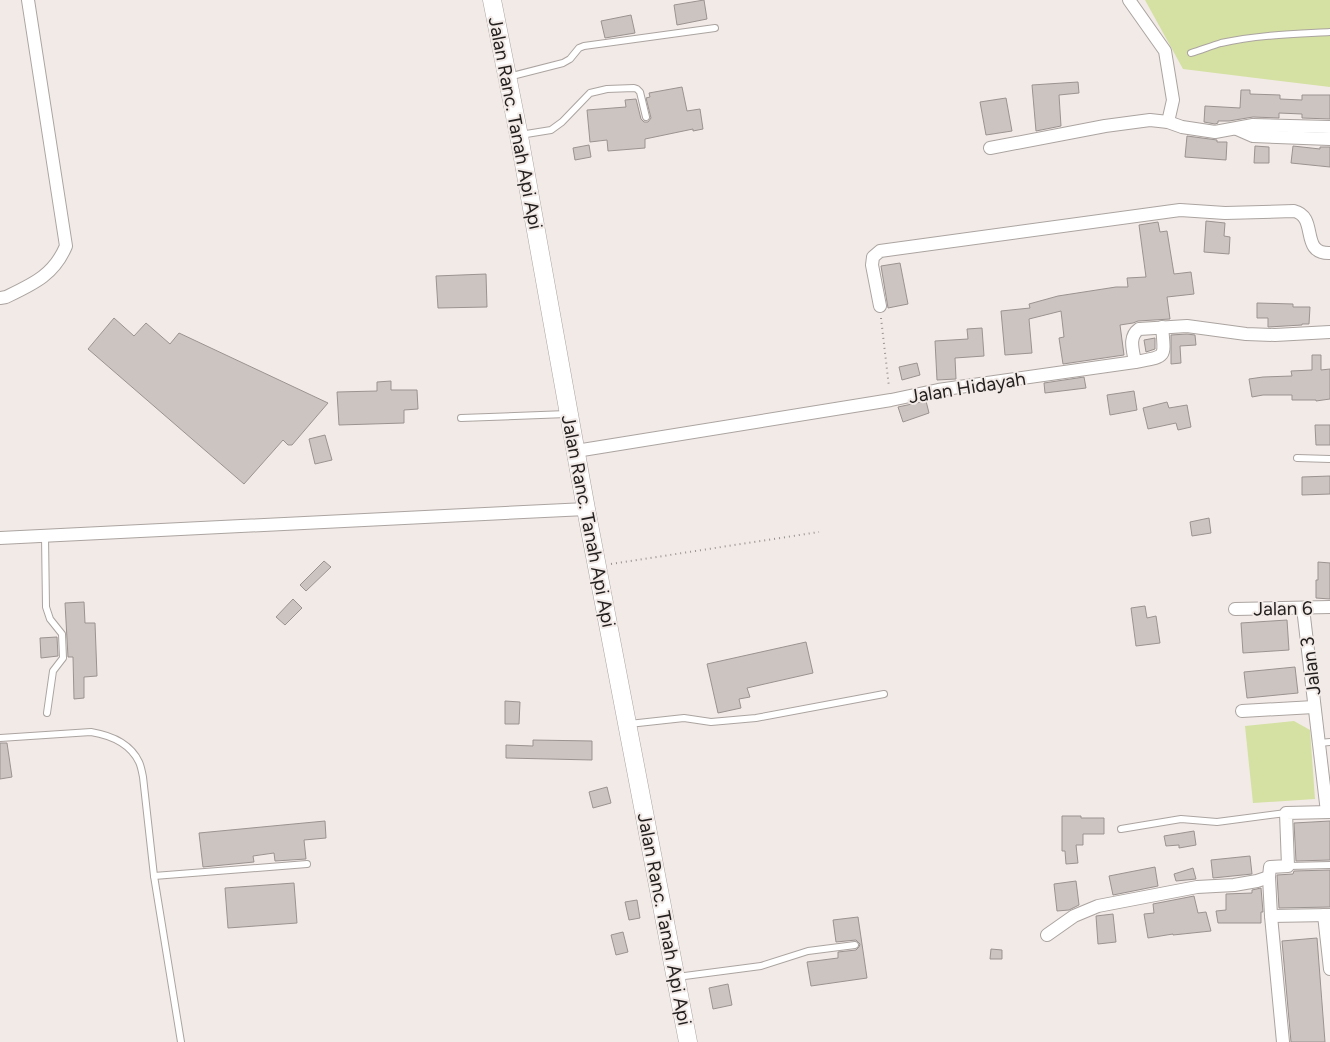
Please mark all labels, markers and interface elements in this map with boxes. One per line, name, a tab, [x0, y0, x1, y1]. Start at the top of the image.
street label: Jalan Ranc. Tanah Api Api	[484, 15, 547, 231]
street label: Jalan Hidayah	[907, 367, 1027, 408]
street label: Jalan Ranc. Tanah Api Api	[557, 413, 620, 629]
street label: Jalan 6	[1253, 596, 1313, 621]
street label: Jalan 3	[1295, 635, 1326, 697]
street label: Jalan Ranc. Tanah Api Api	[633, 811, 696, 1027]

